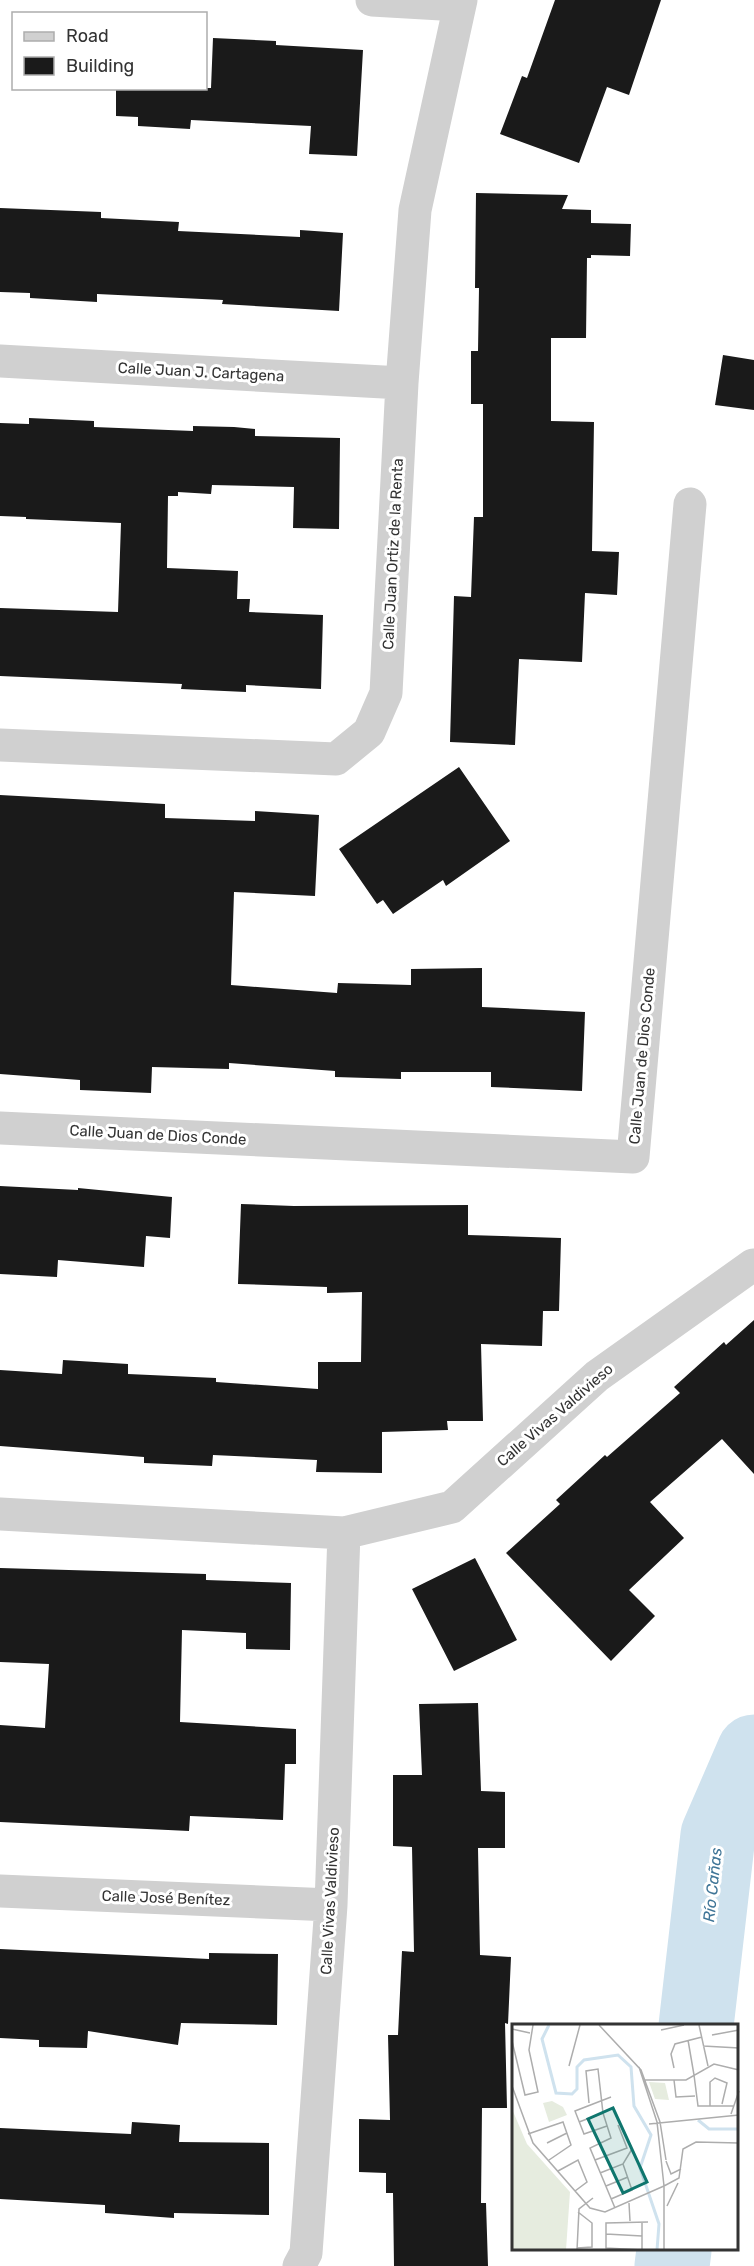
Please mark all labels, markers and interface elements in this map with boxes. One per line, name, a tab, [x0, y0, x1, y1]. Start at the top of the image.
legend	[12, 12, 207, 90]
text: Road	[66, 25, 109, 47]
text: Building	[66, 55, 134, 77]
street label: Calle Juan J. Cartagena	[117, 359, 285, 385]
street label: Calle Juan Ortiz de la Renta	[379, 458, 407, 650]
street label: Calle Juan de Dios Conde	[625, 967, 659, 1145]
street label: Calle Juan de Dios Conde	[69, 1121, 247, 1149]
street label: Calle Vivas Valdivieso	[493, 1360, 617, 1470]
street label: Calle Vivas Valdivieso	[317, 1827, 343, 1975]
water label: Río Cañas	[699, 1847, 726, 1923]
street label: Calle José Benítez	[101, 1887, 231, 1909]
inset map	[512, 2024, 739, 2251]

